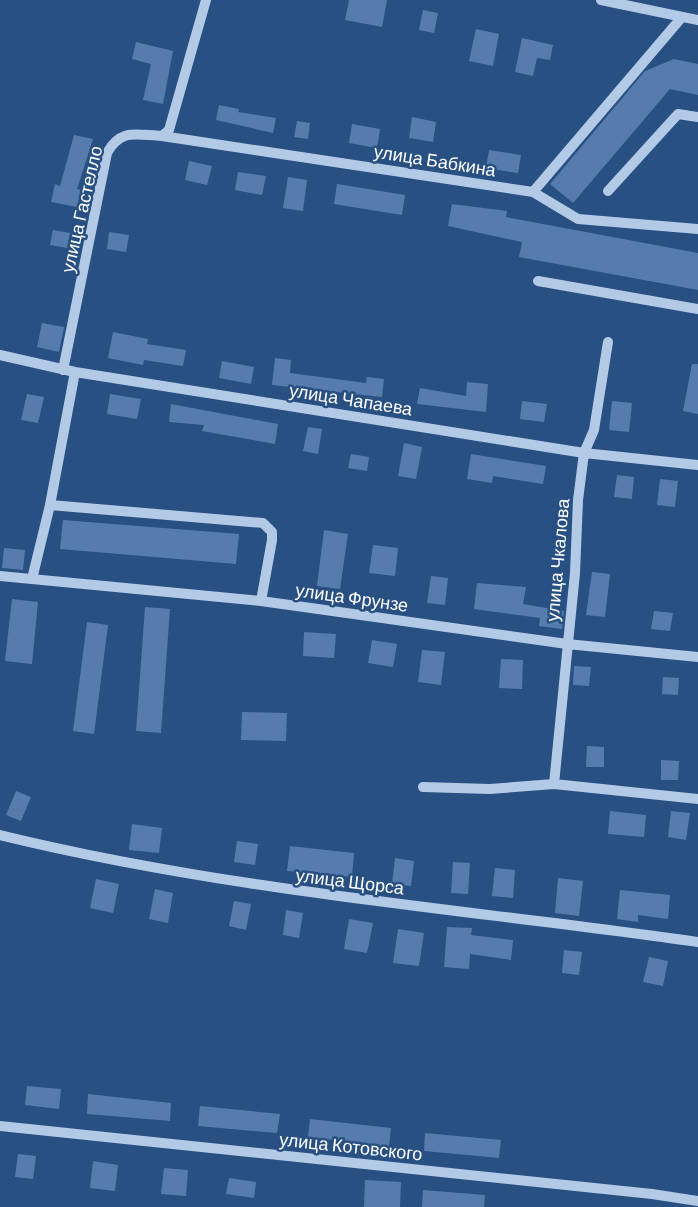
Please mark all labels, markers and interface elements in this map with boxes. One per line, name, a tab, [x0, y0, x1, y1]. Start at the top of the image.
street label: улица Бабкина	[372, 140, 498, 181]
street label: улица Гастелло	[56, 143, 106, 275]
street label: улица Чапаева	[288, 378, 415, 420]
street label: улица Чкалова	[541, 497, 573, 622]
street label: улица Фрунзе	[294, 578, 410, 616]
street label: улица Щорса	[295, 863, 406, 899]
street label: улица Котовского	[278, 1128, 424, 1164]

